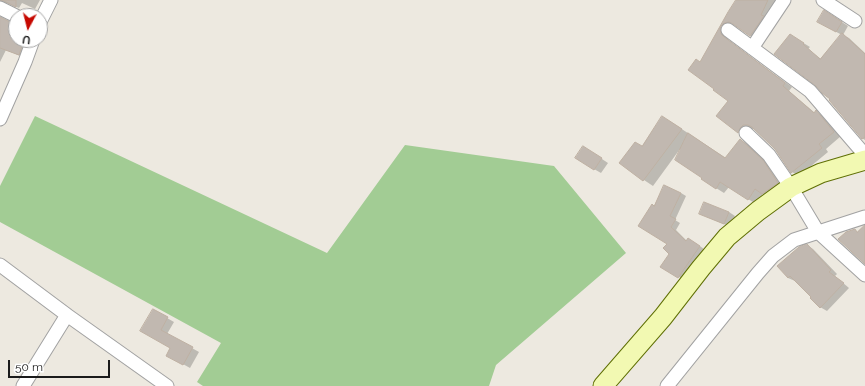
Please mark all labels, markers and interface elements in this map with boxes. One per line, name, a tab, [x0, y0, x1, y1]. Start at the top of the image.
north arrow	[8, 8, 48, 48]
text: U	[22, 32, 31, 46]
scale bar	[10, 352, 112, 378]
text: 50 m	[15, 360, 43, 374]

